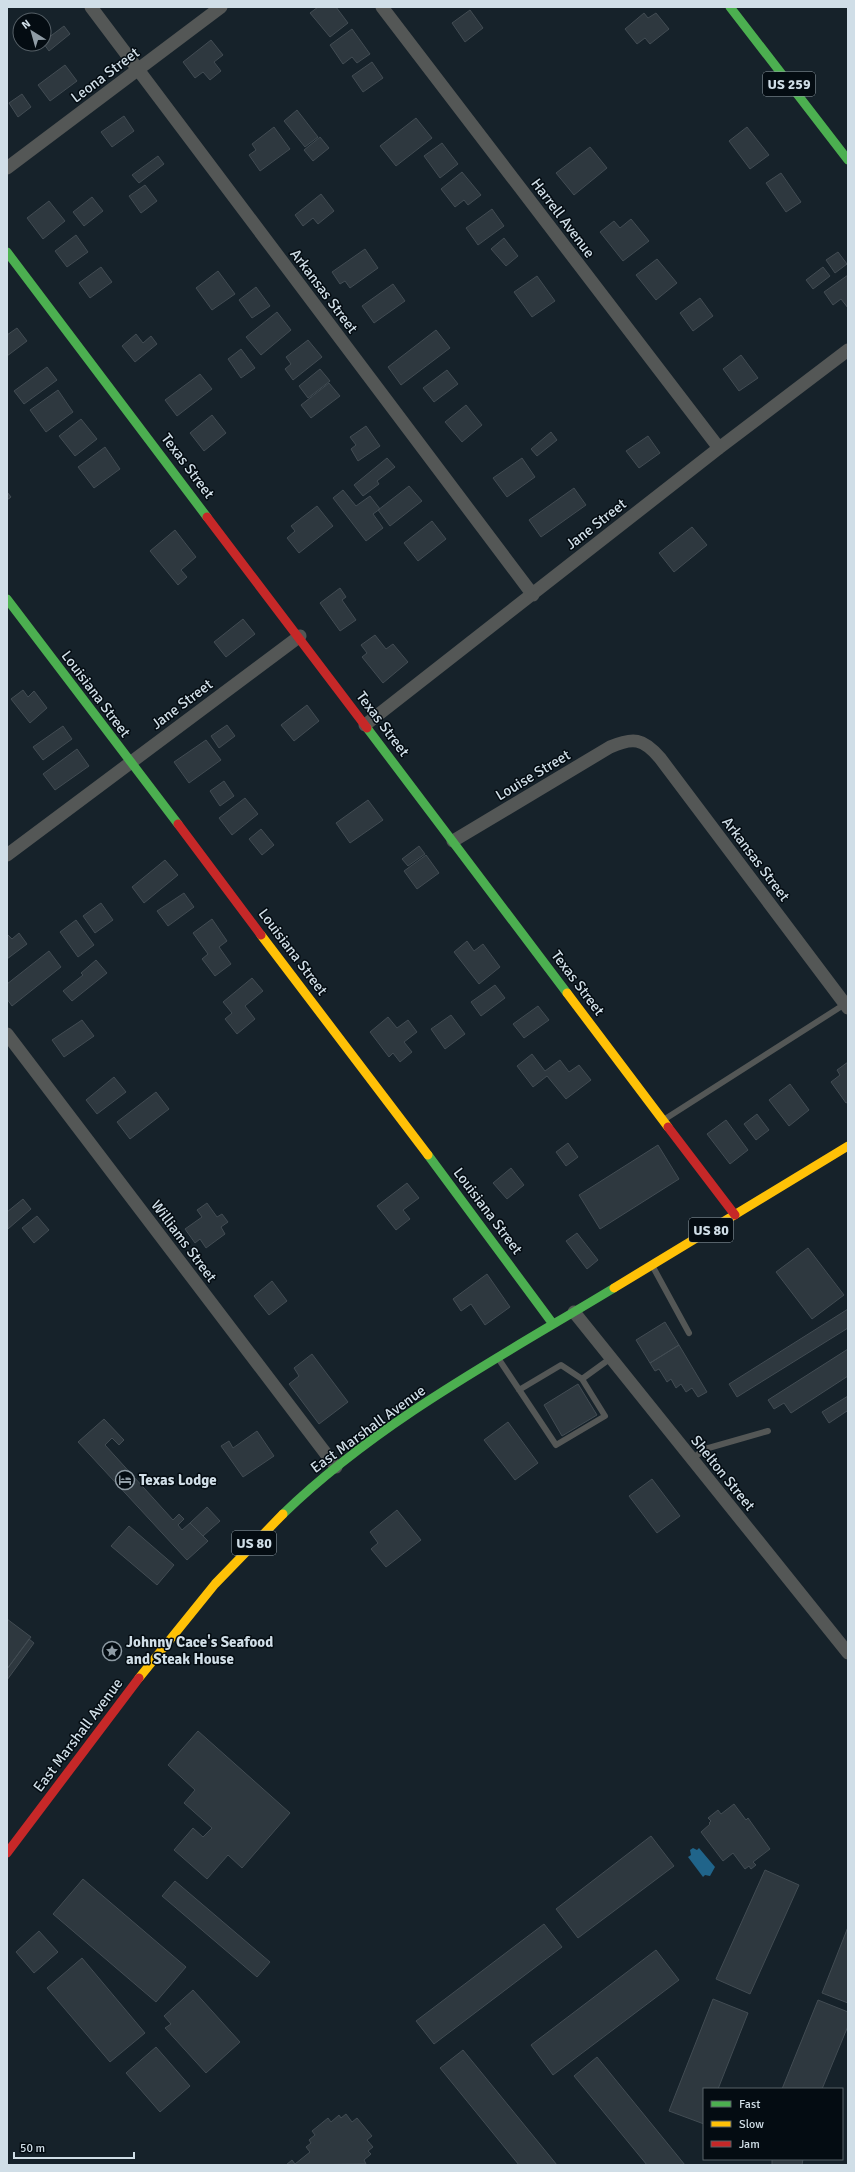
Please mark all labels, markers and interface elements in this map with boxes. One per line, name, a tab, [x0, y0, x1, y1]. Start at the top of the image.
north arrow	[12, 12, 52, 52]
text: N	[19, 17, 33, 32]
street label: Leona Street	[67, 43, 143, 107]
road number: US 259	[763, 72, 815, 96]
street label: Harrell Avenue	[527, 175, 599, 261]
street label: Arkansas Street	[286, 245, 362, 337]
street label: Texas Street	[158, 430, 218, 502]
street label: Jane Street	[562, 495, 630, 553]
street label: Louisiana Street	[58, 647, 134, 741]
street label: Jane Street	[148, 675, 216, 733]
street label: Texas Street	[353, 688, 413, 760]
street label: Louise Street	[492, 746, 574, 804]
street label: Arkansas Street	[718, 813, 794, 905]
street label: Louisiana Street	[255, 905, 331, 999]
street label: Texas Street	[548, 947, 608, 1019]
street label: Louisiana Street	[450, 1164, 526, 1258]
street label: Williams Street	[147, 1196, 221, 1286]
road number: US 80	[689, 1218, 733, 1242]
street label: East Marshall Avenue	[307, 1381, 429, 1477]
street label: Shelton Street	[687, 1432, 759, 1514]
hotel icon: Texas Lodge	[114, 1469, 136, 1491]
place label: Texas Lodge	[139, 1471, 217, 1489]
road number: US 80	[232, 1531, 276, 1555]
place label: Johnny Cace's Seafood and Steak House	[126, 1633, 273, 1668]
place icon: Johnny Cace's Seafood and Steak House	[101, 1640, 123, 1662]
street label: East Marshall Avenue	[29, 1675, 127, 1795]
legend	[703, 2088, 843, 2160]
text: Fast	[739, 2097, 760, 2112]
text: Slow	[739, 2117, 764, 2132]
scale bar	[14, 2134, 134, 2160]
text: Jam	[739, 2137, 760, 2152]
text: 50 m	[20, 2141, 45, 2156]

